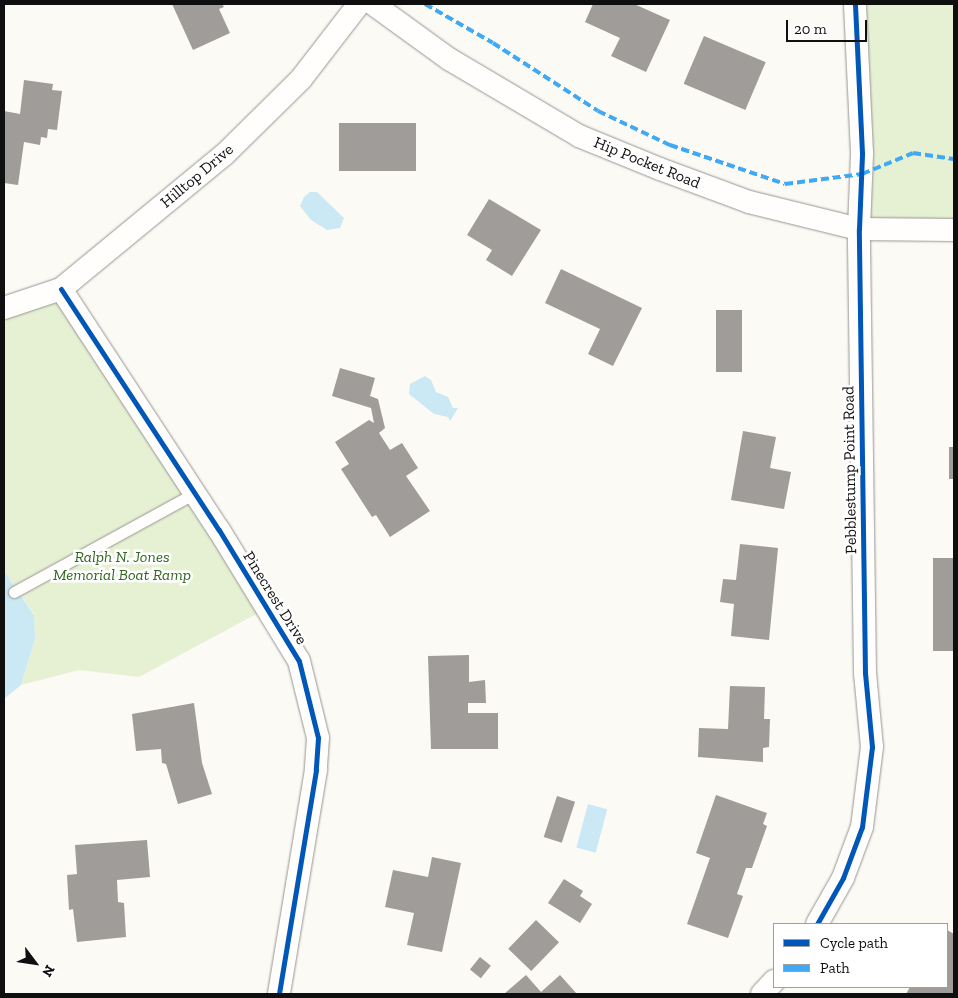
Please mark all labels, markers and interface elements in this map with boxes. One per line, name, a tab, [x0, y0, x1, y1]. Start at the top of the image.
scale bar	[788, 10, 869, 42]
text: 20 m	[794, 20, 827, 38]
street label: Hip Pocket Road	[591, 133, 703, 193]
street label: Hilltop Drive	[157, 140, 237, 212]
street label: Pebblestump Point Road	[839, 386, 861, 554]
park label: Ralph N. Jones Memorial Boat Ramp	[53, 547, 191, 585]
street label: Pinecrest Drive	[239, 548, 311, 648]
legend	[773, 923, 948, 988]
text: Cycle path	[820, 934, 888, 952]
north arrow	[10, 938, 60, 988]
text: Path	[820, 959, 850, 977]
text: N	[38, 962, 58, 980]

